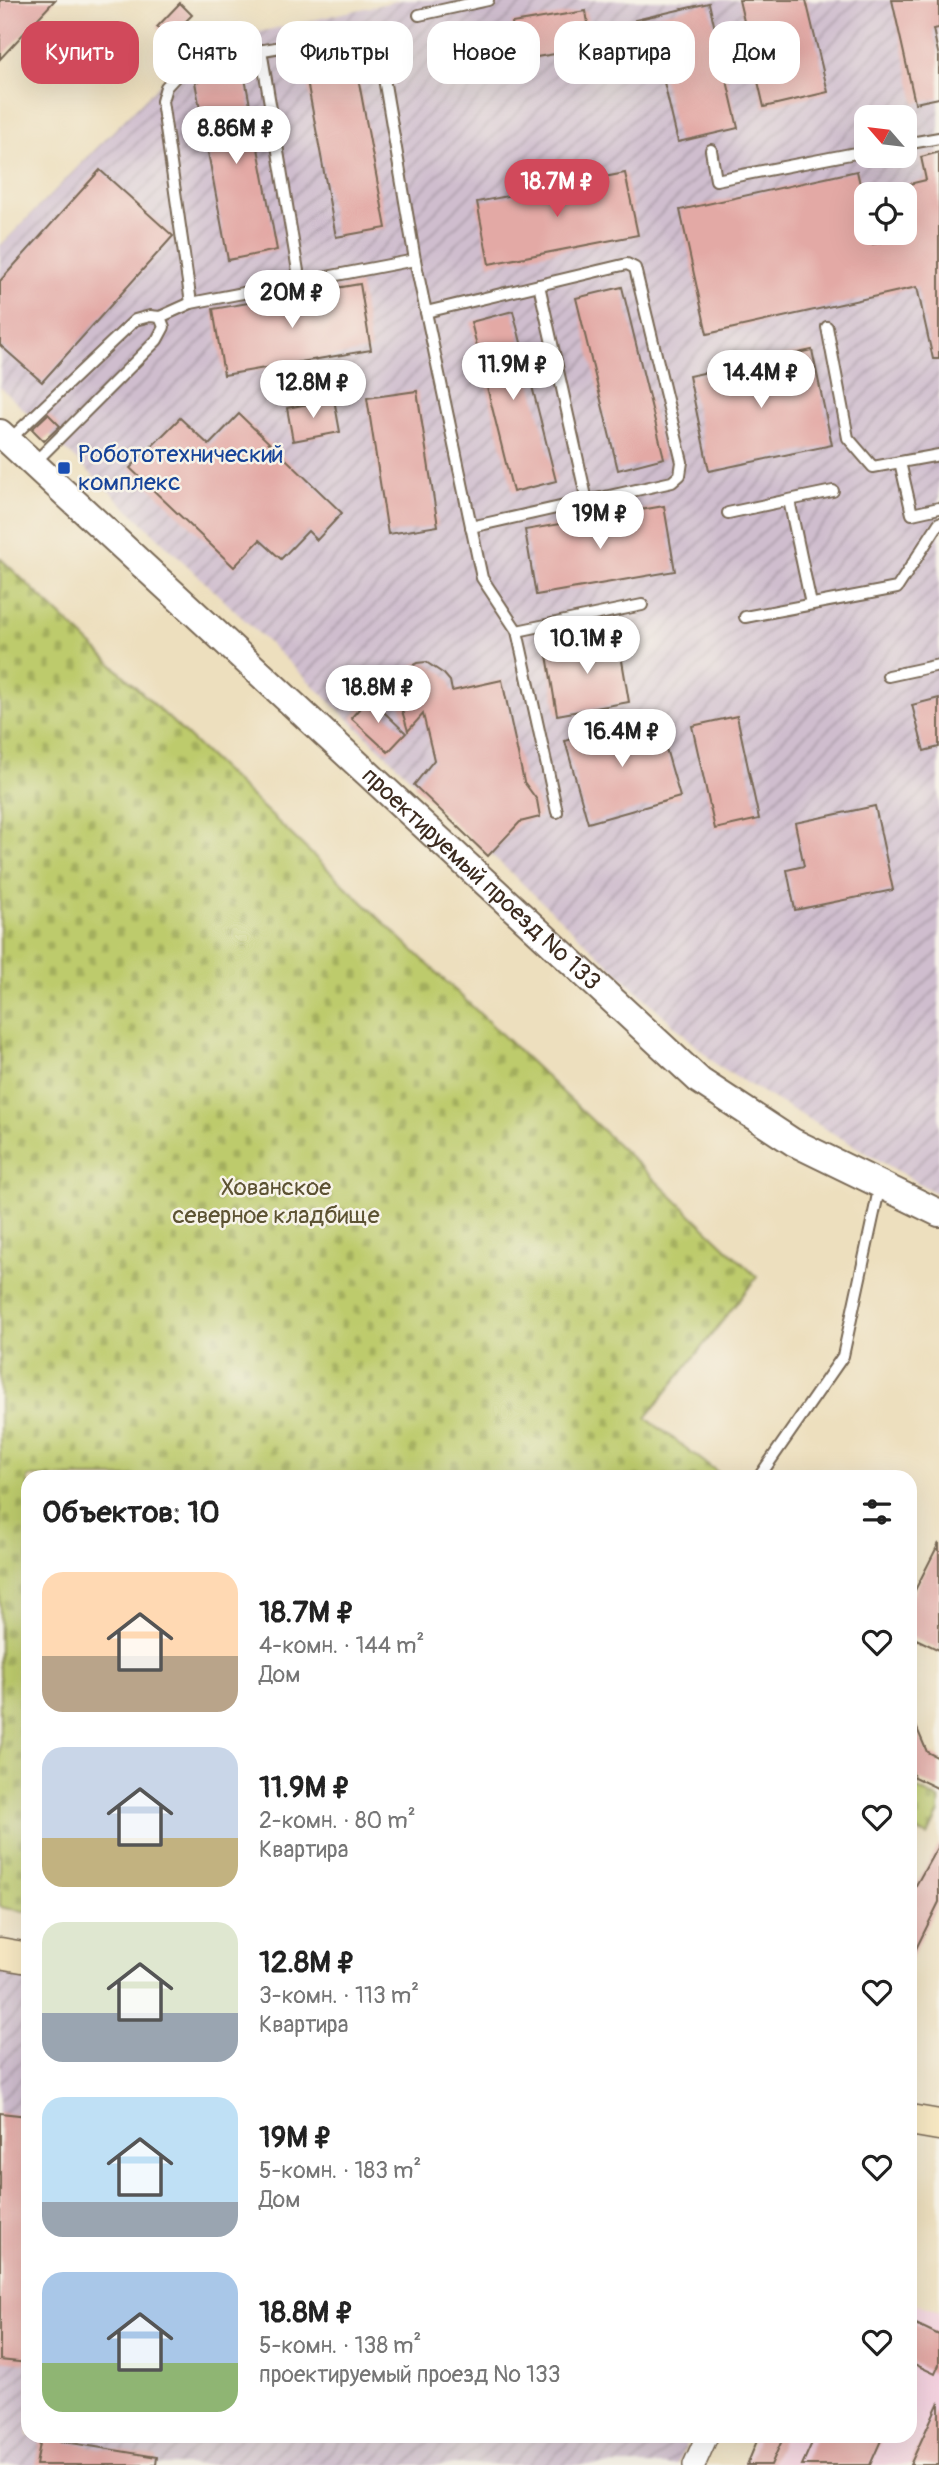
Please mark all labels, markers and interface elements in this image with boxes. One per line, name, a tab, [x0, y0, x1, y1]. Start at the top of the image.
chip: Купить	[21, 21, 139, 84]
chip: Снять	[153, 21, 262, 84]
chip: Фильтры	[276, 21, 413, 84]
chip: Новое	[427, 21, 540, 84]
chip: Квартира	[554, 21, 695, 84]
chip: Дом	[709, 21, 800, 84]
north arrow	[854, 105, 917, 168]
map controls	[854, 105, 917, 245]
pin: 8.86M ₽	[171, 106, 301, 166]
text: 8.86M ₽	[198, 114, 274, 143]
pin: 18.7M ₽	[492, 160, 622, 219]
text: 18.7M ₽	[520, 167, 594, 196]
button: locate	[854, 182, 917, 245]
pin: 20M ₽	[243, 270, 341, 330]
text: 20M ₽	[260, 278, 324, 307]
pin: 11.9M ₽	[448, 342, 578, 402]
text: 11.9M ₽	[478, 350, 548, 379]
pin: 14.4M ₽	[696, 350, 826, 410]
text: 14.4M ₽	[723, 358, 799, 387]
pin: 12.8M ₽	[248, 360, 378, 420]
text: 12.8M ₽	[276, 368, 350, 397]
place label: Робототехнический комплекс	[78, 440, 284, 497]
marker: Робототехнический комплекс	[56, 460, 72, 476]
pin: 19M ₽	[551, 491, 649, 551]
text: 19M ₽	[572, 499, 628, 528]
pin: 10.1M ₽	[522, 616, 652, 676]
text: 10.1M ₽	[550, 624, 624, 653]
pin: 18.8M ₽	[313, 666, 443, 725]
text: 18.8M ₽	[342, 673, 414, 702]
pin: 16.4M ₽	[557, 710, 687, 769]
text: 16.4M ₽	[584, 717, 660, 746]
street label: проектируемый проезд № 133	[356, 761, 607, 996]
park label: Хованское северное кладбище	[172, 1173, 380, 1230]
icon: filters	[858, 1493, 896, 1531]
text: Объектов: 10	[42, 1494, 220, 1531]
text: 18.7M ₽	[259, 1594, 354, 1631]
icon: home	[98, 1600, 182, 1684]
icon: heart	[858, 1623, 896, 1661]
text: 4-комн. · 144 m²	[259, 1631, 424, 1660]
text: Дом	[259, 1660, 300, 1689]
text: 11.9M ₽	[259, 1769, 351, 1806]
icon: home	[98, 1775, 182, 1859]
icon: heart	[858, 1798, 896, 1836]
text: 2-комн. · 80 m²	[259, 1806, 416, 1835]
text: Квартира	[259, 1835, 348, 1864]
text: 12.8M ₽	[259, 1944, 355, 1981]
icon: home	[98, 1950, 182, 2034]
icon: heart	[858, 1973, 896, 2011]
text: 3-комн. · 113 m²	[259, 1981, 419, 2010]
text: Квартира	[259, 2010, 348, 2039]
text: 19M ₽	[259, 2119, 332, 2156]
icon: home	[98, 2125, 182, 2209]
icon: heart	[858, 2148, 896, 2186]
text: 5-комн. · 183 m²	[259, 2156, 421, 2185]
text: Дом	[259, 2185, 300, 2214]
text: 18.8M ₽	[259, 2294, 354, 2331]
icon: home	[98, 2300, 182, 2384]
icon: heart	[858, 2323, 896, 2361]
text: 5-комн. · 138 m²	[259, 2331, 421, 2360]
text: проектируемый проезд № 133	[259, 2360, 561, 2389]

